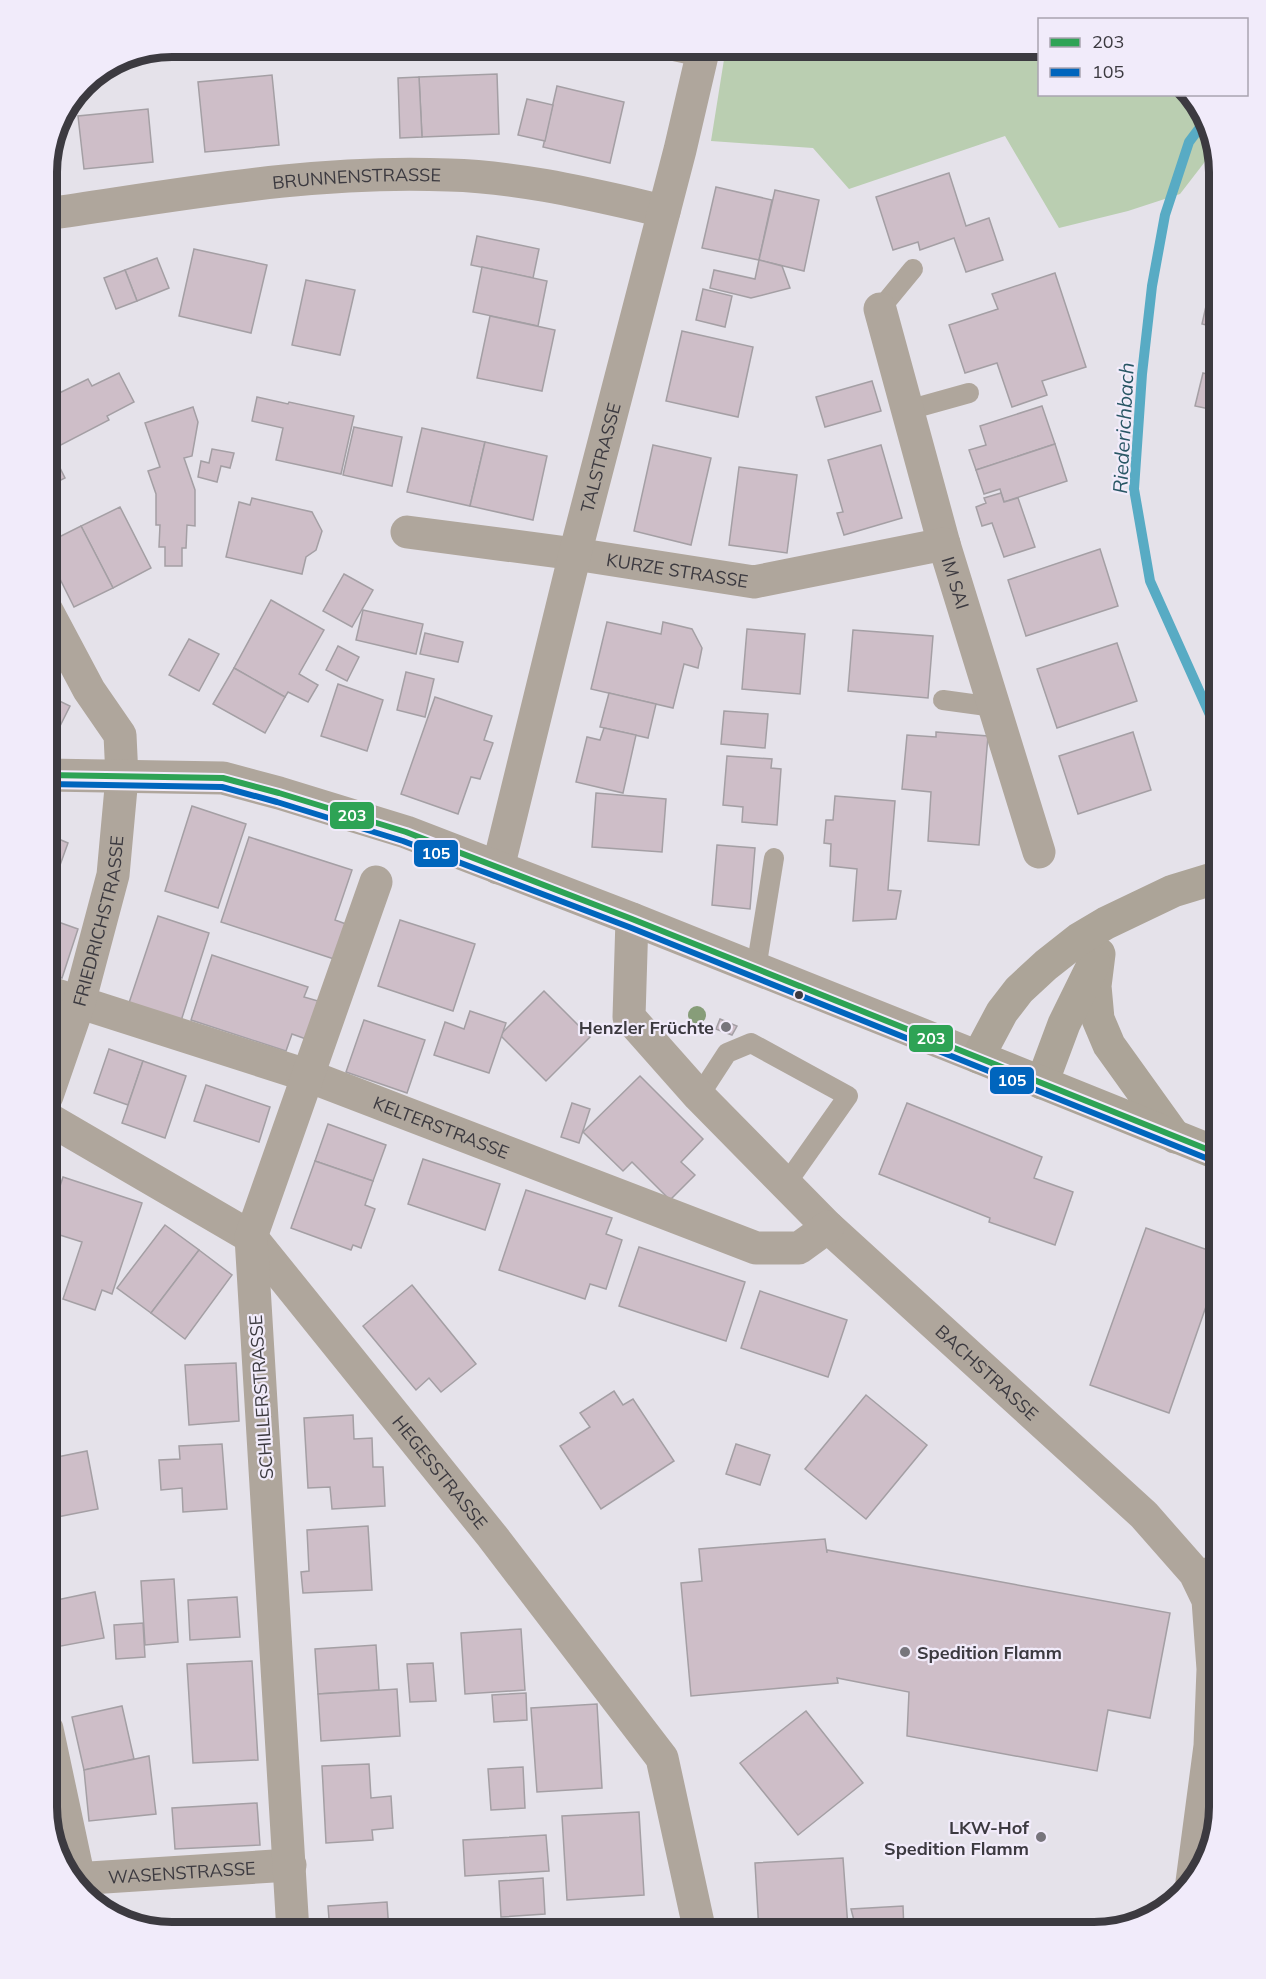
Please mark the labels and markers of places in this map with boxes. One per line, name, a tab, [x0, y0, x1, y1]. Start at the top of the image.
unlabelled marker	[793, 989, 805, 1001]
place label: Henzler Früchte	[579, 1016, 714, 1039]
marker: Henzler Früchte	[719, 1020, 733, 1034]
place label: Spedition Flamm	[917, 1641, 1062, 1664]
marker: Spedition Flamm	[898, 1645, 912, 1659]
place label: LKW-Hof Spedition Flamm	[884, 1816, 1029, 1860]
marker: LKW-Hof Spedition Flamm	[1034, 1830, 1048, 1844]

